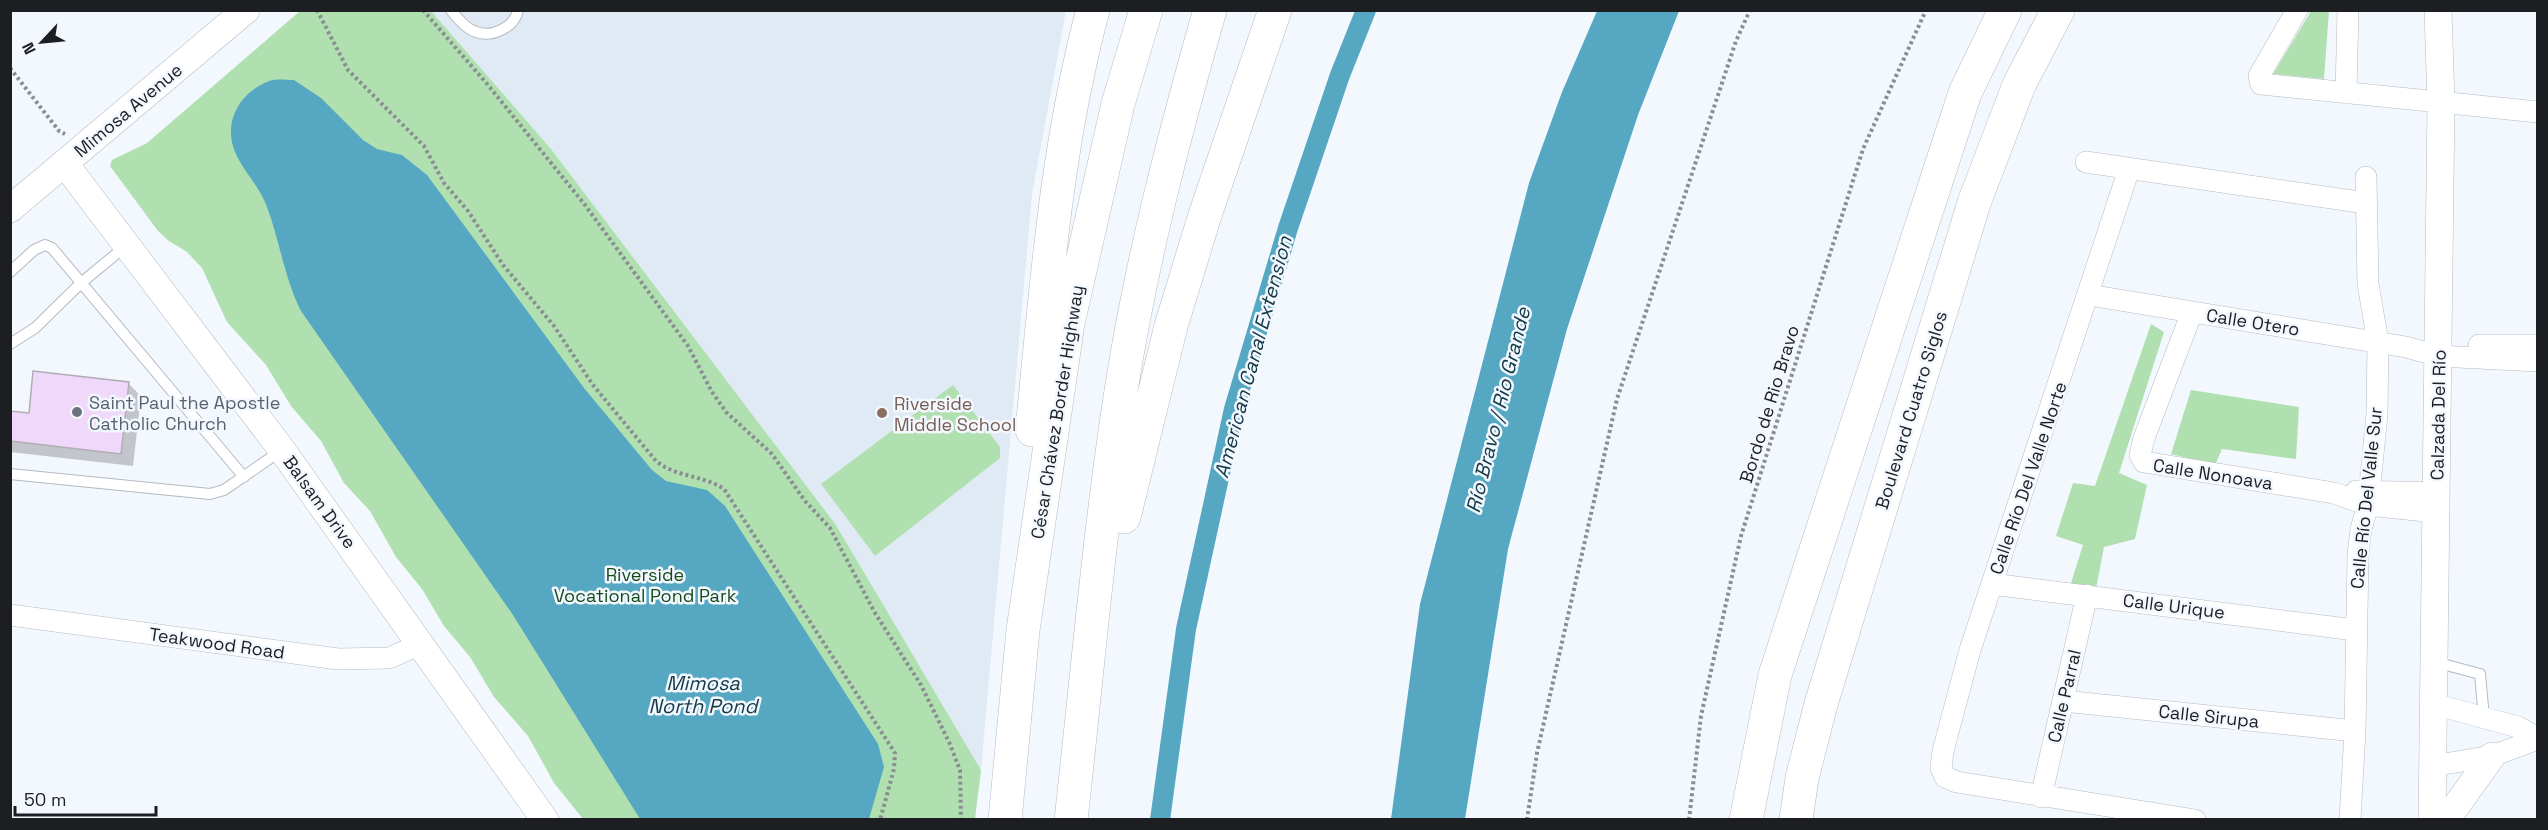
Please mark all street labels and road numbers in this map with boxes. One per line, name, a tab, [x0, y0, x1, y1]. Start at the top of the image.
street label: Mimosa Avenue	[69, 58, 187, 162]
street label: César Chávez Border Highway	[1026, 283, 1088, 541]
street label: Calle Otero	[2205, 303, 2301, 341]
street label: Boulevard Cuatro Siglos	[1870, 308, 1952, 512]
street label: Bordo de Rio Bravo	[1734, 322, 1804, 486]
street label: Calzada Del Río	[2425, 349, 2451, 481]
street label: Calle Río Del Valle Norte	[1984, 379, 2072, 577]
street label: Calle Río Del Valle Sur	[2345, 406, 2387, 590]
street label: Balsam Drive	[278, 451, 362, 553]
street label: Calle Nonoava	[2151, 453, 2275, 495]
street label: Calle Urique	[2122, 588, 2226, 624]
street label: Teakwood Road	[148, 622, 286, 664]
street label: Calle Parral	[2042, 647, 2086, 745]
street label: Calle Sirupa	[2157, 699, 2261, 733]

